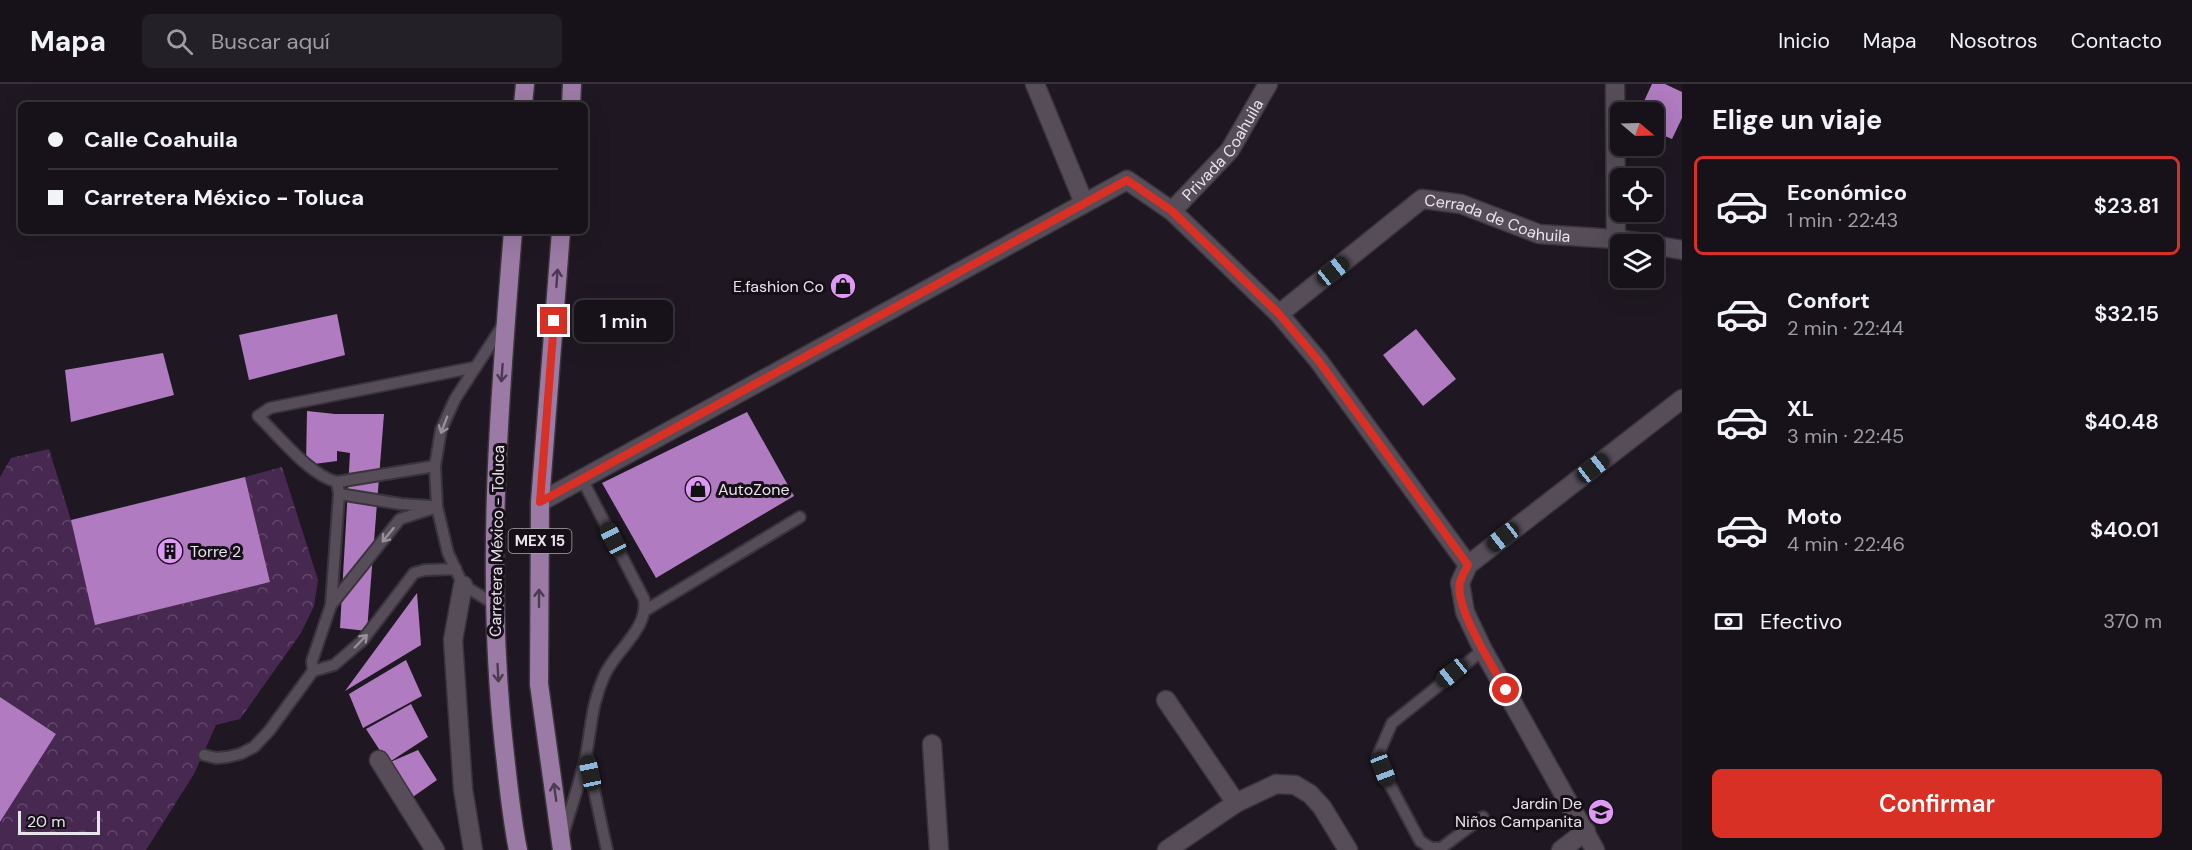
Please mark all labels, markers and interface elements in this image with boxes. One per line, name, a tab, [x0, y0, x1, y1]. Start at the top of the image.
search box	[142, 14, 562, 68]
text: Mapa	[30, 23, 106, 60]
icon: search	[163, 25, 196, 58]
text: Buscar aquí	[211, 27, 330, 56]
text: Inicio	[1778, 27, 1830, 55]
text: Mapa	[1863, 27, 1917, 55]
text: Nosotros	[1950, 27, 2038, 55]
text: Contacto	[2071, 27, 2162, 55]
street label: Privada Coahuila	[1177, 95, 1268, 205]
north arrow	[1610, 102, 1664, 156]
map controls	[1610, 102, 1664, 288]
text: Elige un viaje	[1712, 102, 1882, 137]
text: Calle Coahuila	[84, 125, 238, 154]
button: locate	[1610, 168, 1664, 222]
text: Económico	[1787, 178, 1907, 207]
icon: car	[1715, 179, 1769, 233]
text: Carretera México - Toluca	[84, 183, 364, 212]
street label: Cerrada de Coahuila	[1423, 189, 1571, 247]
text: $23.81	[2094, 191, 2159, 220]
text: 1 min · 22:43	[1787, 207, 1898, 233]
button: layers	[1610, 234, 1664, 288]
car	[1313, 253, 1353, 289]
one-way arrow	[552, 268, 563, 288]
shop icon: E.fashion Co	[828, 271, 858, 301]
place label: E.fashion Co	[733, 276, 824, 297]
text: Confort	[1787, 286, 1870, 315]
icon: car	[1715, 287, 1769, 341]
text: $32.15	[2094, 299, 2159, 328]
callout: 1 min	[575, 300, 674, 342]
route end	[540, 307, 567, 334]
text: 1 min	[600, 308, 647, 334]
text: 2 min · 22:44	[1787, 315, 1904, 341]
one-way arrow	[496, 363, 507, 383]
text: XL	[1787, 394, 1814, 423]
icon: car	[1715, 395, 1769, 449]
text: $40.48	[2084, 407, 2159, 436]
one-way arrow	[438, 415, 449, 434]
text: 3 min · 22:45	[1787, 423, 1904, 449]
street label: Carretera México - Toluca	[485, 445, 509, 637]
car	[1573, 450, 1613, 486]
shop icon: AutoZone	[683, 474, 713, 504]
place label: AutoZone	[718, 479, 790, 500]
text: Moto	[1787, 502, 1842, 531]
icon: car	[1715, 503, 1769, 557]
text: $40.01	[2090, 515, 2159, 544]
car	[597, 519, 629, 559]
car	[1483, 519, 1523, 555]
one-way arrow	[381, 526, 394, 542]
road number: MEX 15	[508, 529, 572, 553]
text: 4 min · 22:46	[1787, 531, 1905, 557]
building icon: Torre 2	[155, 536, 185, 566]
place label: Torre 2	[190, 541, 241, 562]
one-way arrow	[534, 589, 545, 609]
icon: cash	[1712, 605, 1745, 638]
text: Efectivo	[1760, 607, 1842, 636]
text: 370 m	[2103, 608, 2162, 634]
one-way arrow	[354, 633, 368, 648]
car	[1432, 655, 1472, 691]
one-way arrow	[492, 662, 503, 682]
route start	[1492, 676, 1519, 703]
car	[1368, 749, 1398, 789]
car	[577, 754, 603, 792]
button: Confirmar	[1712, 769, 2162, 838]
one-way arrow	[549, 783, 560, 802]
place label: Jardin De Niños Campanita	[1455, 793, 1582, 832]
school or university icon: Jardin De Niños Campanita	[1586, 797, 1616, 827]
scale bar	[18, 808, 100, 836]
text: 20 m	[27, 811, 66, 832]

